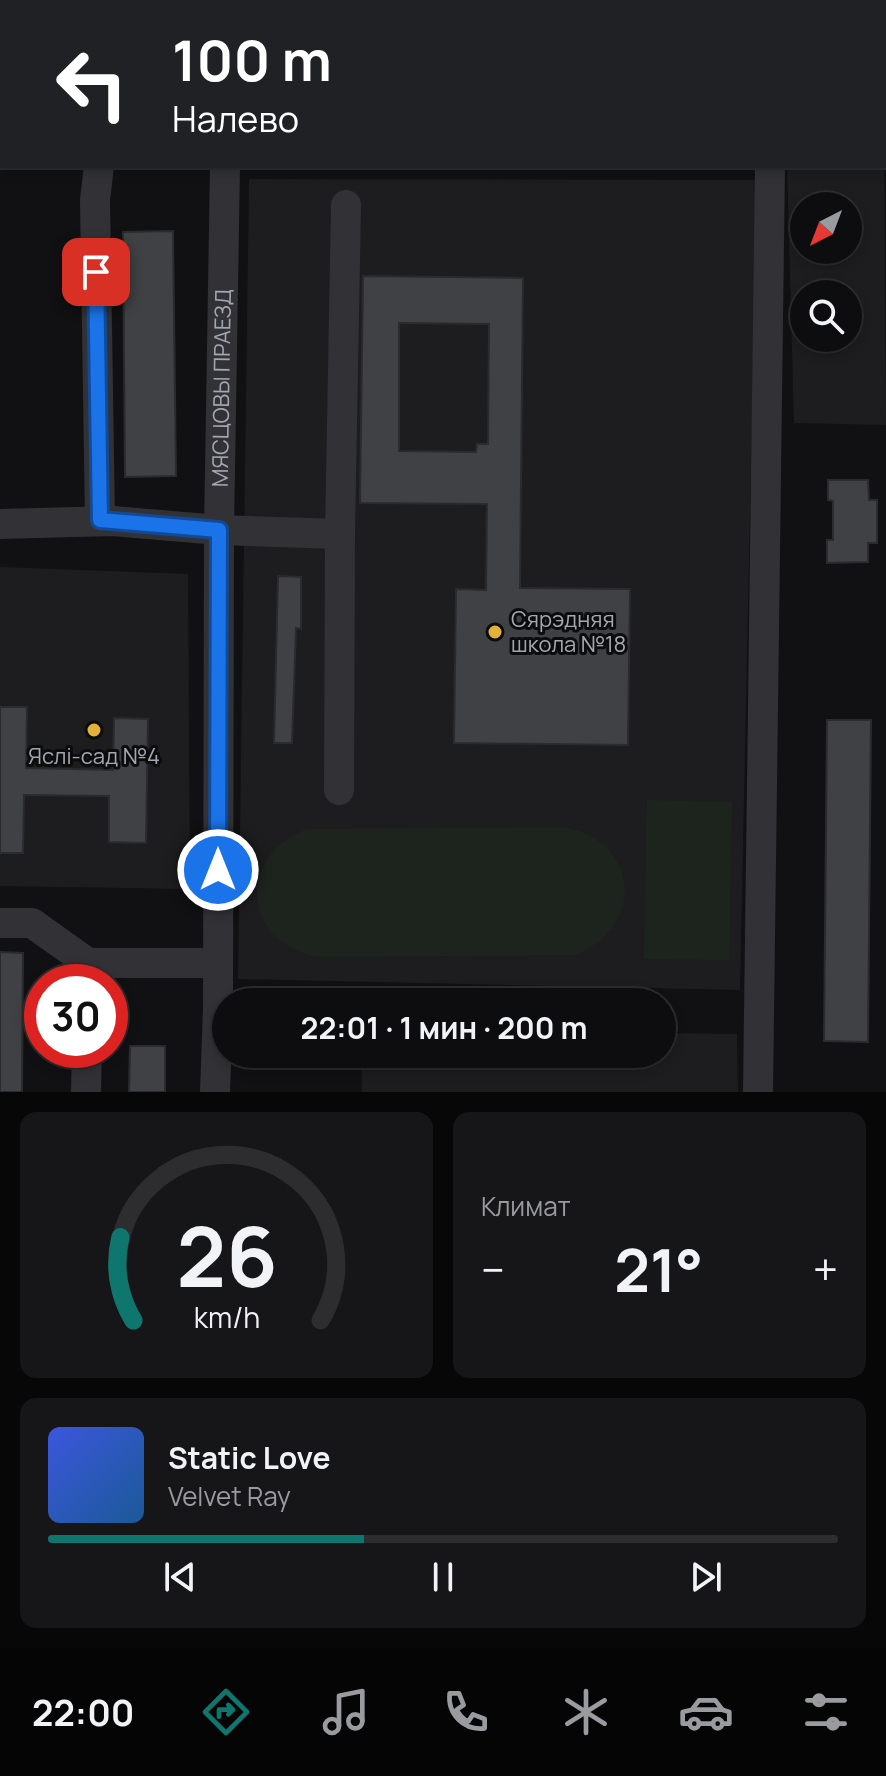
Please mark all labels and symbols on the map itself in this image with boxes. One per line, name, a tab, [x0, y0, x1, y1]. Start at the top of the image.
north arrow	[790, 192, 862, 264]
pin	[62, 238, 130, 306]
street label: МЯСЦОВЫ ПРАЕЗД	[205, 289, 238, 487]
place label: Сярэдняя школа №18	[511, 604, 626, 659]
marker: Сярэдняя школа №18	[486, 623, 504, 641]
marker: Яслі-сад №4	[85, 721, 103, 739]
place label: Яслі-сад №4	[28, 741, 160, 771]
position arrow	[176, 828, 260, 912]
speed limit sign: 30	[24, 964, 128, 1068]

